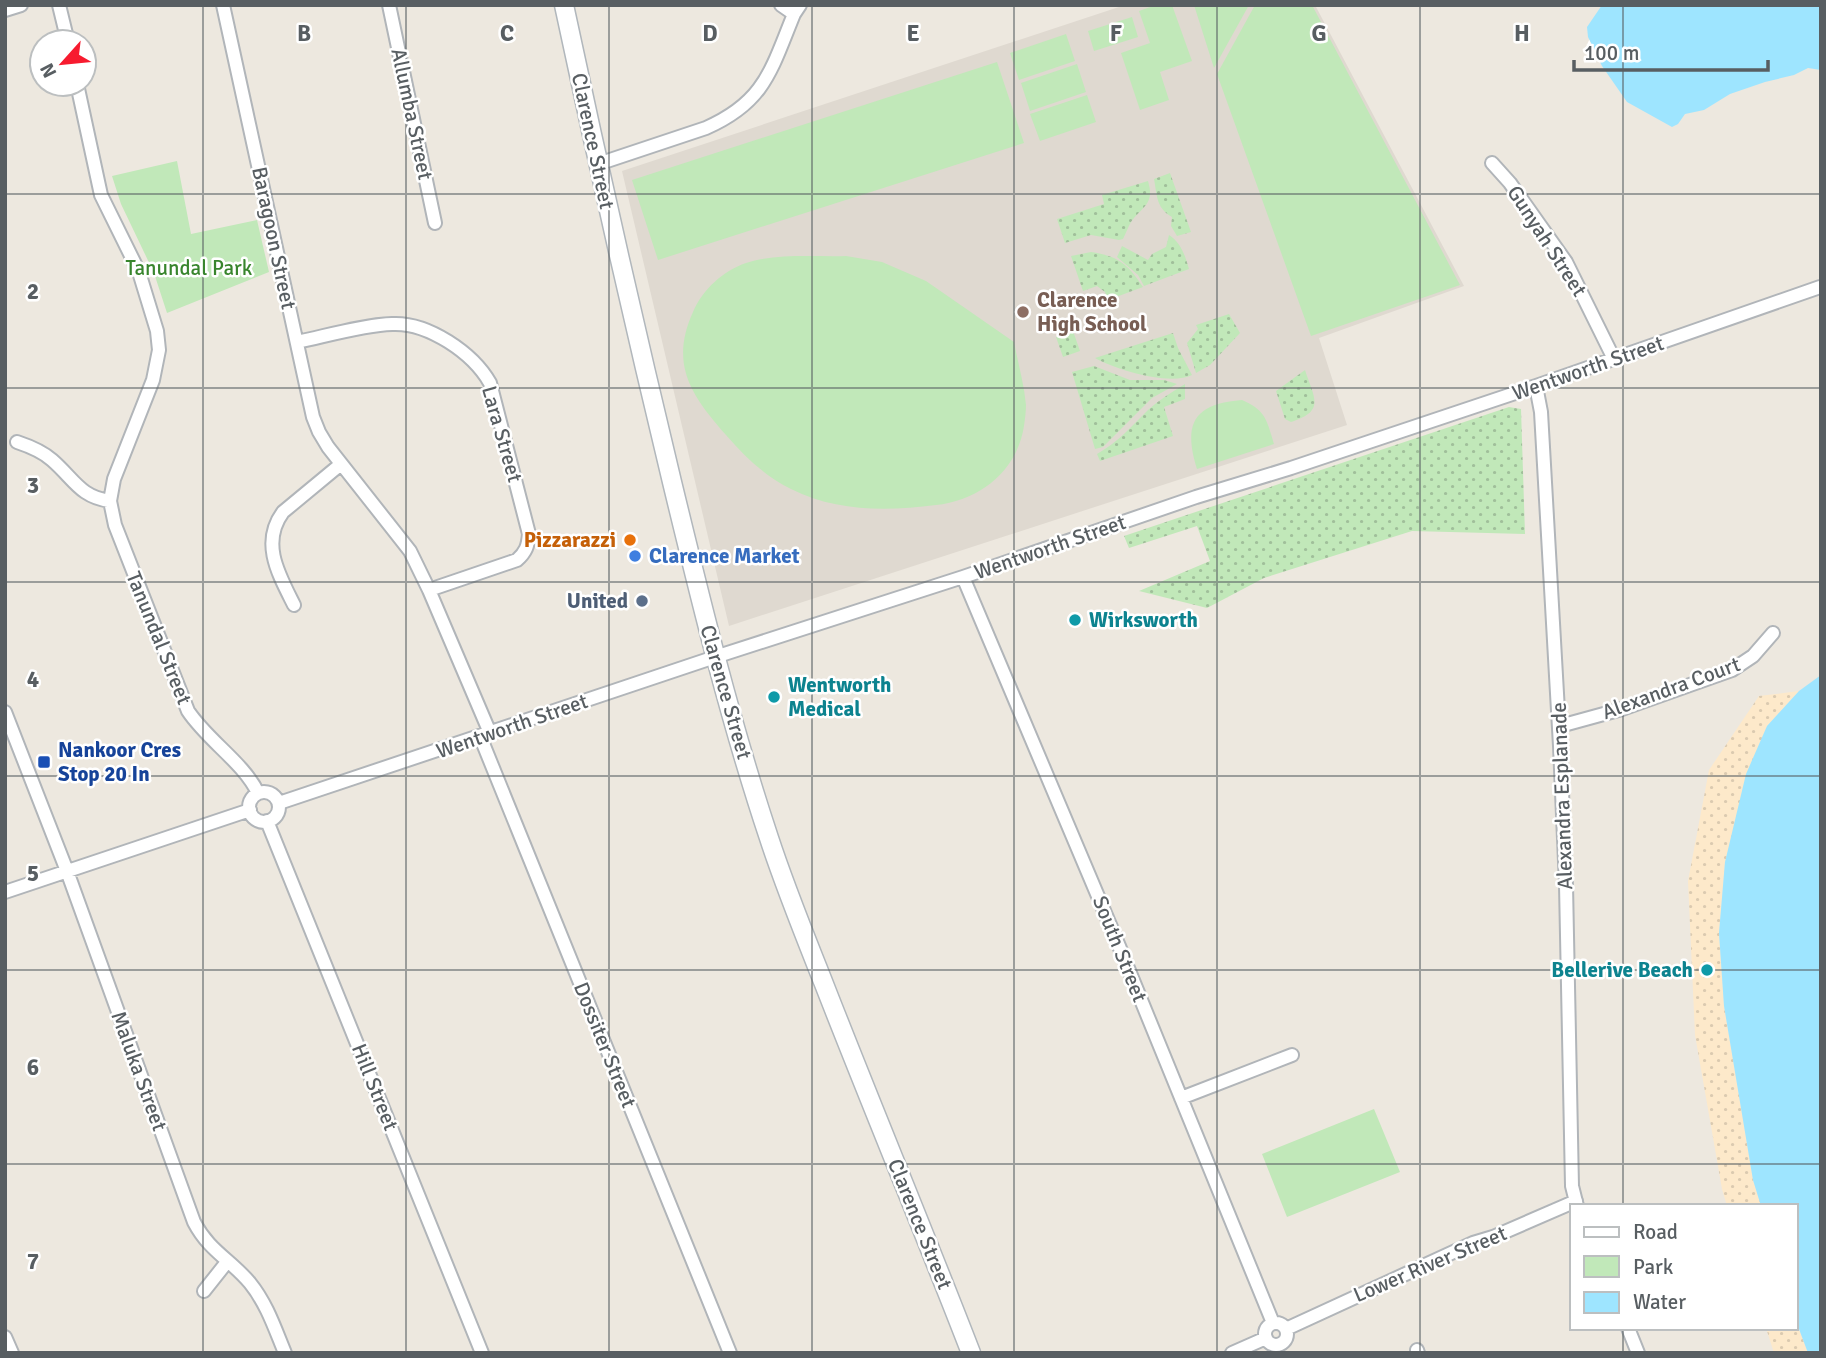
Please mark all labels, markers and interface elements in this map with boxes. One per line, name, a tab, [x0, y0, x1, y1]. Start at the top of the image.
text: B	[297, 19, 311, 48]
text: C	[500, 19, 514, 48]
text: D	[702, 19, 718, 48]
text: E	[906, 19, 920, 48]
text: F	[1110, 19, 1122, 48]
text: G	[1311, 19, 1327, 48]
text: H	[1514, 19, 1530, 48]
north arrow	[28, 28, 98, 98]
scale bar	[1574, 28, 1768, 72]
text: 100 m	[1584, 40, 1639, 66]
street label: Allumba Street	[385, 46, 439, 182]
text: N	[35, 59, 62, 82]
street label: Clarence Street	[566, 71, 620, 211]
street label: Baragoon Street	[246, 164, 302, 312]
street label: Gunyah Street	[1501, 181, 1593, 301]
park label: Tanundal Park	[126, 255, 253, 281]
text: 2	[27, 277, 39, 306]
place label: Clarence High School	[1037, 287, 1147, 337]
marker: Clarence High School	[1015, 304, 1031, 320]
street label: Wentworth Street	[1509, 330, 1667, 406]
street label: Lara Street	[476, 383, 528, 485]
text: 3	[27, 471, 39, 500]
street label: Wentworth Street	[971, 509, 1129, 585]
place label: Pizzarazzi	[524, 527, 616, 553]
marker: Pizzarazzi	[622, 532, 638, 548]
place label: Clarence Market	[649, 543, 800, 569]
marker: Clarence Market	[627, 548, 643, 564]
street label: Tanundal Street	[121, 568, 197, 708]
place label: United	[567, 588, 628, 614]
marker: United	[634, 593, 650, 609]
place label: Wirksworth	[1089, 607, 1198, 633]
marker: Wirksworth	[1067, 612, 1083, 628]
street label: Clarence Street	[694, 622, 758, 762]
street label: Alexandra Court	[1598, 651, 1744, 725]
text: 4	[27, 665, 39, 694]
place label: Wentworth Medical	[788, 672, 891, 722]
street label: Wentworth Street	[433, 688, 591, 764]
marker: Wentworth Medical	[766, 689, 782, 705]
street label: Alexandra Esplanade	[1546, 702, 1578, 890]
place label: Nankoor Cres Stop 20 In	[58, 737, 181, 787]
marker: Nankoor Cres Stop 20 In	[36, 754, 52, 770]
text: 5	[27, 859, 39, 888]
street label: South Street	[1087, 892, 1153, 1006]
place label: Bellerive Beach	[1551, 957, 1693, 983]
marker: Bellerive Beach	[1699, 962, 1715, 978]
street label: Dossiter Street	[568, 978, 642, 1112]
street label: Maluka Street	[105, 1008, 173, 1134]
street label: Hill Street	[346, 1040, 404, 1134]
text: 6	[27, 1053, 39, 1082]
street label: Clarence Street	[882, 1155, 958, 1293]
legend	[1570, 1204, 1798, 1330]
text: Road	[1633, 1219, 1678, 1245]
street label: Lower River Street	[1350, 1220, 1510, 1308]
text: 7	[27, 1247, 39, 1276]
text: Park	[1633, 1254, 1674, 1280]
text: Water	[1633, 1289, 1686, 1315]

